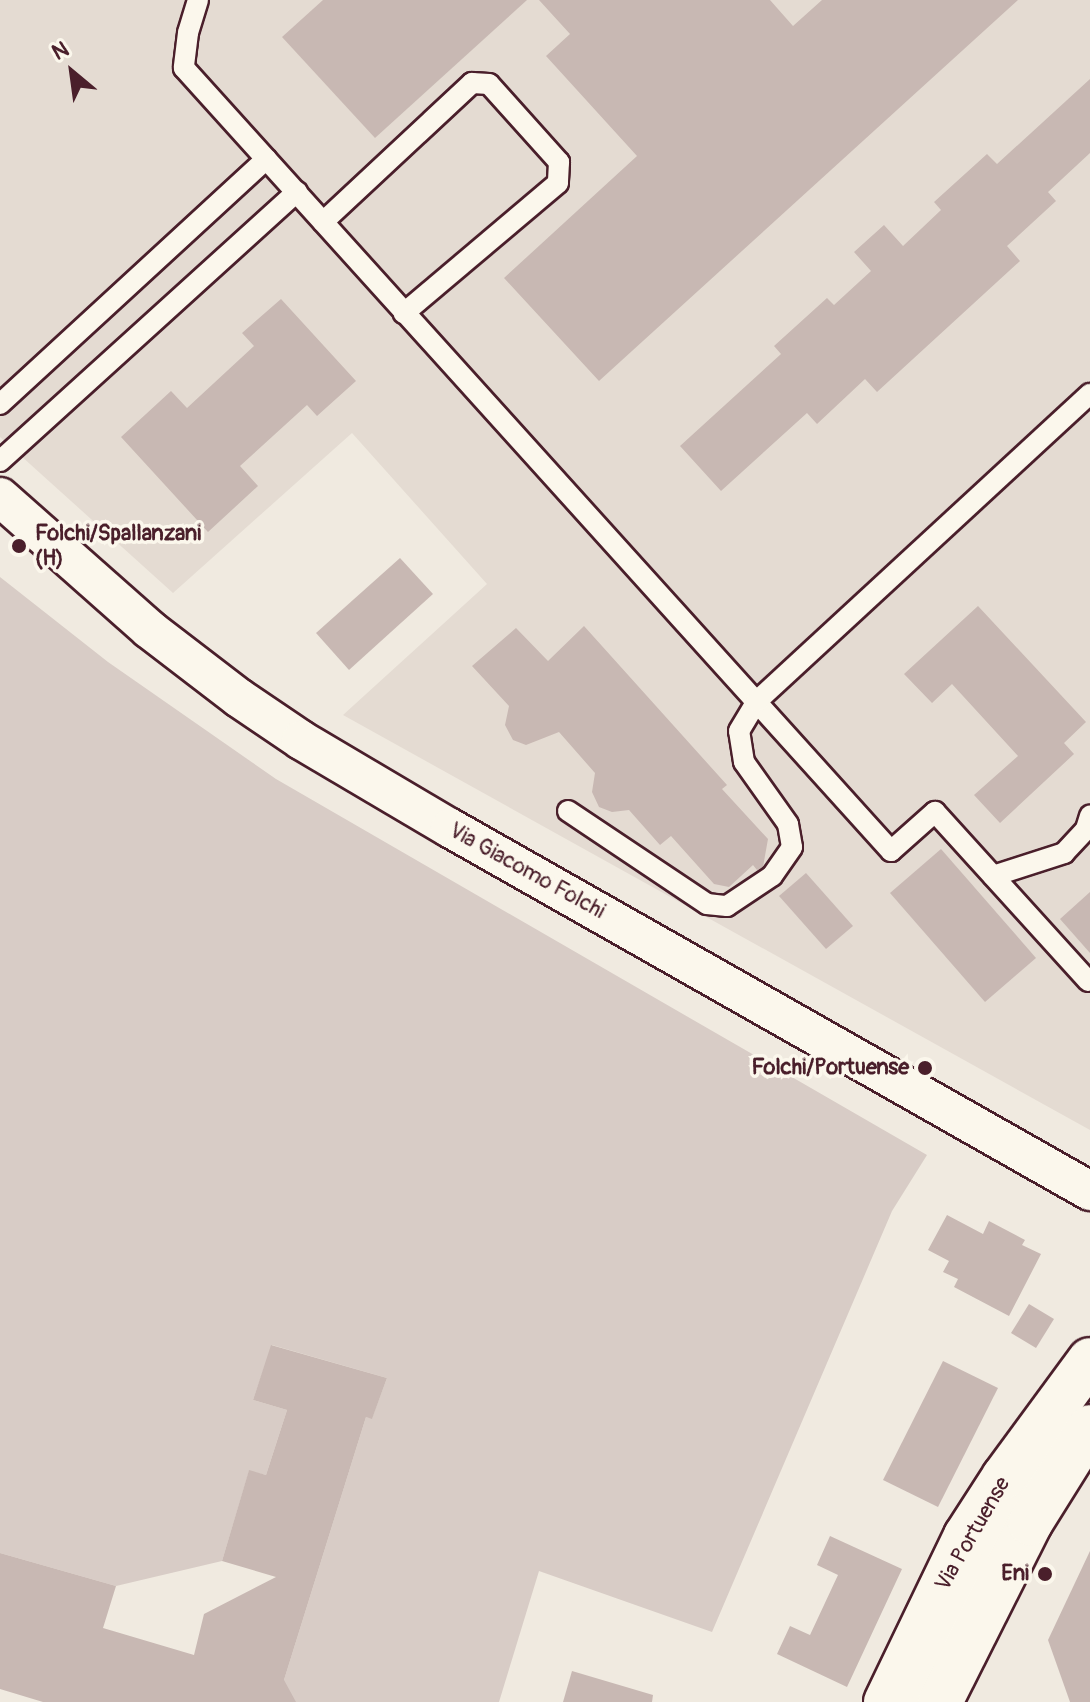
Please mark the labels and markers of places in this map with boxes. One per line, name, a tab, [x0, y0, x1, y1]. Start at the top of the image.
place label: Folchi/Spallanzani (H)	[35, 520, 201, 572]
marker: Folchi/Spallanzani (H)	[10, 537, 28, 555]
place label: Folchi/Portuense	[751, 1055, 909, 1081]
marker: Folchi/Portuense	[916, 1059, 934, 1077]
place label: Eni	[1001, 1561, 1029, 1587]
marker: Eni	[1036, 1565, 1054, 1583]

